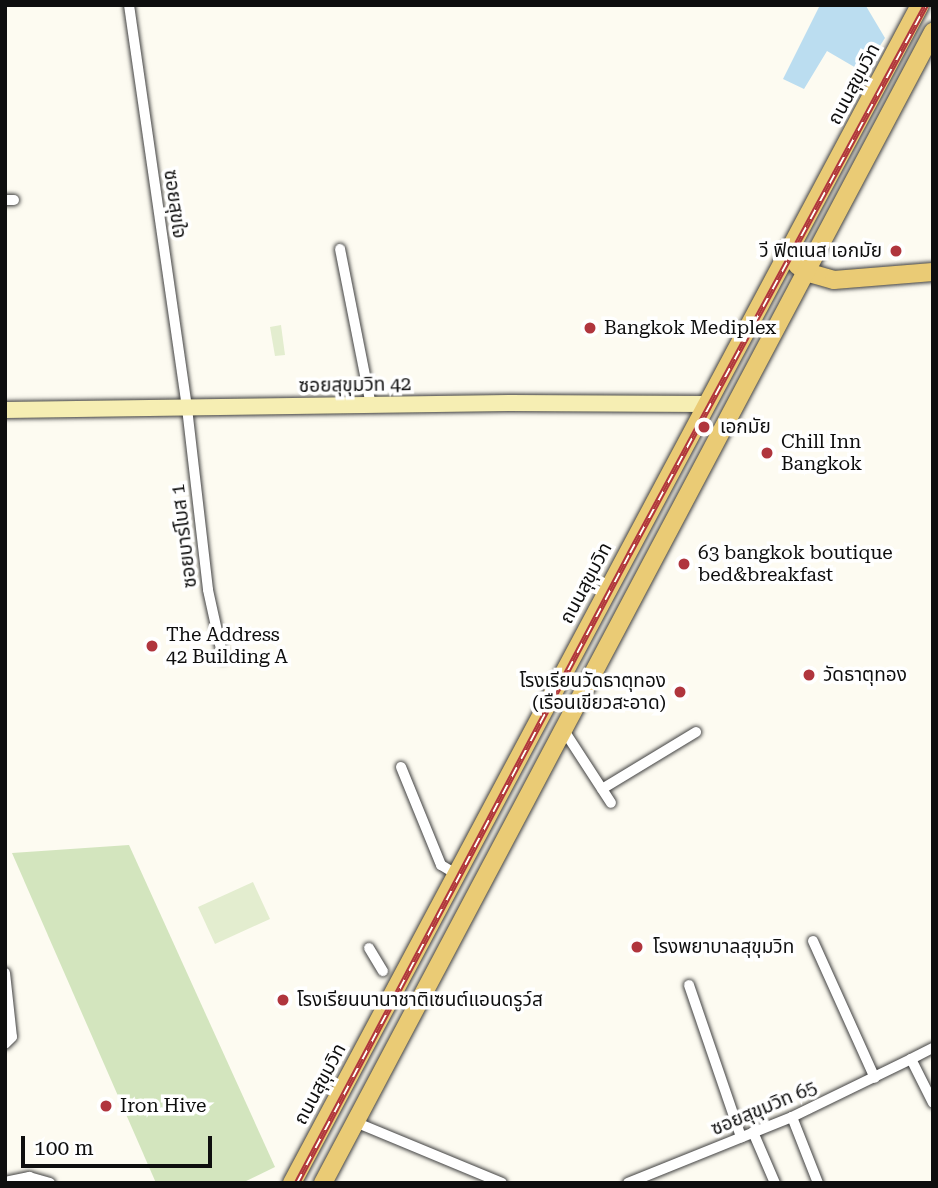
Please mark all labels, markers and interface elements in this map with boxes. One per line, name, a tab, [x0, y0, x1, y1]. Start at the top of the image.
street label: ถนนสุขุมวิท	[823, 40, 885, 128]
street label: ซอยสุขใจ	[159, 168, 191, 240]
place label: วี ฟิตเนส เอกมัย	[759, 240, 882, 262]
marker: วี ฟิตเนส เอกมัย	[888, 243, 904, 259]
place label: Bangkok Mediplex	[604, 317, 776, 339]
marker: Bangkok Mediplex	[582, 320, 598, 336]
street label: ซอยสุขุมวิท 42	[298, 373, 412, 397]
place label: เอกมัย	[720, 416, 771, 438]
marker: เอกมัย	[694, 417, 714, 437]
place label: Chill Inn Bangkok	[781, 431, 862, 475]
marker: Chill Inn Bangkok	[759, 445, 775, 461]
street label: ซอยบาร์โบส 1	[166, 483, 202, 589]
street label: ถนนสุขุมวิท	[555, 539, 617, 627]
place label: 63 bangkok boutique bed&breakfast	[698, 542, 893, 586]
marker: 63 bangkok boutique bed&breakfast	[676, 556, 692, 572]
place label: The Address 42 Building A	[166, 624, 288, 668]
marker: The Address 42 Building A	[144, 638, 160, 654]
place label: วัดธาตุทอง	[823, 664, 907, 686]
marker: วัดธาตุทอง	[801, 667, 817, 683]
place label: โรงเรียนวัดธาตุทอง (เรือนเขียวสะอาด)	[519, 670, 666, 714]
marker: โรงเรียนวัดธาตุทอง (เรือนเขียวสะอาด)	[672, 684, 688, 700]
place label: โรงพยาบาลสุขุมวิท	[653, 936, 794, 958]
marker: โรงพยาบาลสุขุมวิท	[627, 937, 647, 957]
place label: โรงเรียนนานาชาติเซนต์แอนดรูว์ส	[297, 989, 543, 1011]
marker: โรงเรียนนานาชาติเซนต์แอนดรูว์ส	[275, 992, 291, 1008]
street label: ถนนสุขุมวิท	[289, 1040, 351, 1128]
street label: ซอยสุขุมวิท 65	[708, 1075, 820, 1141]
place label: Iron Hive	[120, 1095, 206, 1117]
marker: Iron Hive	[98, 1098, 114, 1114]
scale bar	[24, 1122, 215, 1166]
text: 100 m	[34, 1136, 94, 1160]

